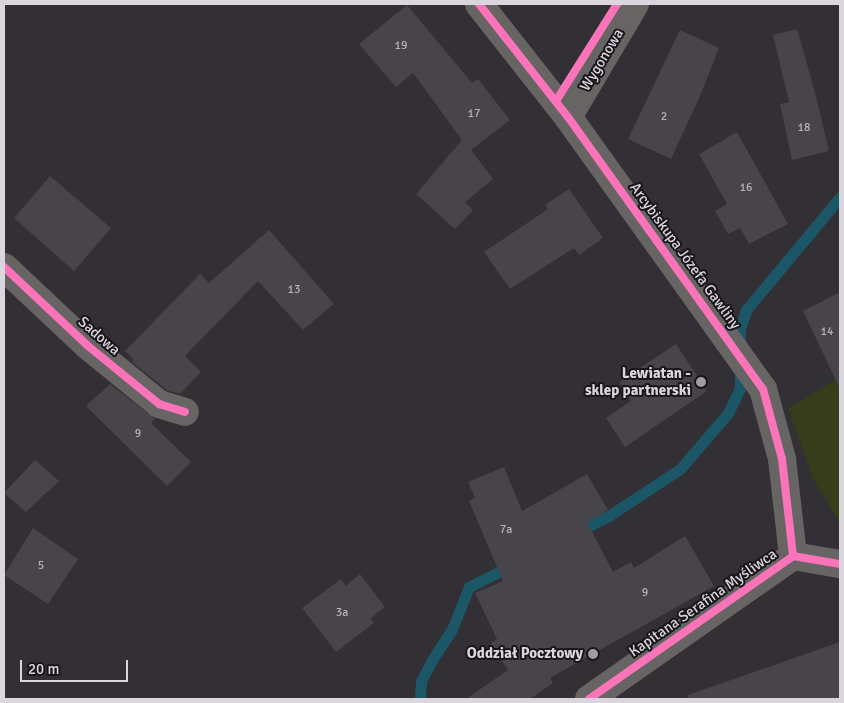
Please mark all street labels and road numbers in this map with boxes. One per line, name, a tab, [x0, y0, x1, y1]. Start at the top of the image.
street label: Wygonowa	[576, 26, 628, 94]
street label: Arcybiskupa Józefa Gawliny	[626, 179, 744, 333]
street label: Sadowa	[74, 313, 124, 359]
street label: Kapitana Serafina Myśliwca	[626, 545, 780, 661]

